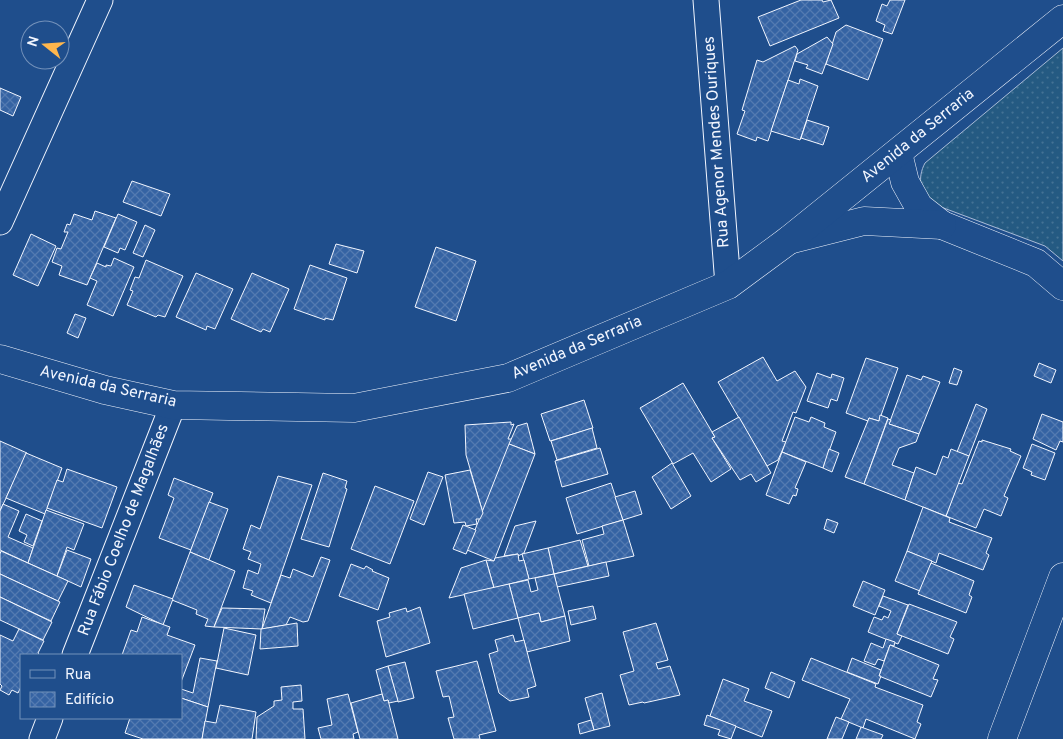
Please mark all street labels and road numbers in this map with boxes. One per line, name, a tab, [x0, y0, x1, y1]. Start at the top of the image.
street label: Rua Agenor Mendes Ouriques	[700, 36, 734, 248]
street label: Avenida da Serraria	[857, 84, 979, 188]
street label: Avenida da Serraria	[509, 311, 645, 385]
street label: Avenida da Serraria	[38, 362, 178, 412]
street label: Rua Fábio Coelho de Magalhães	[74, 421, 174, 639]

